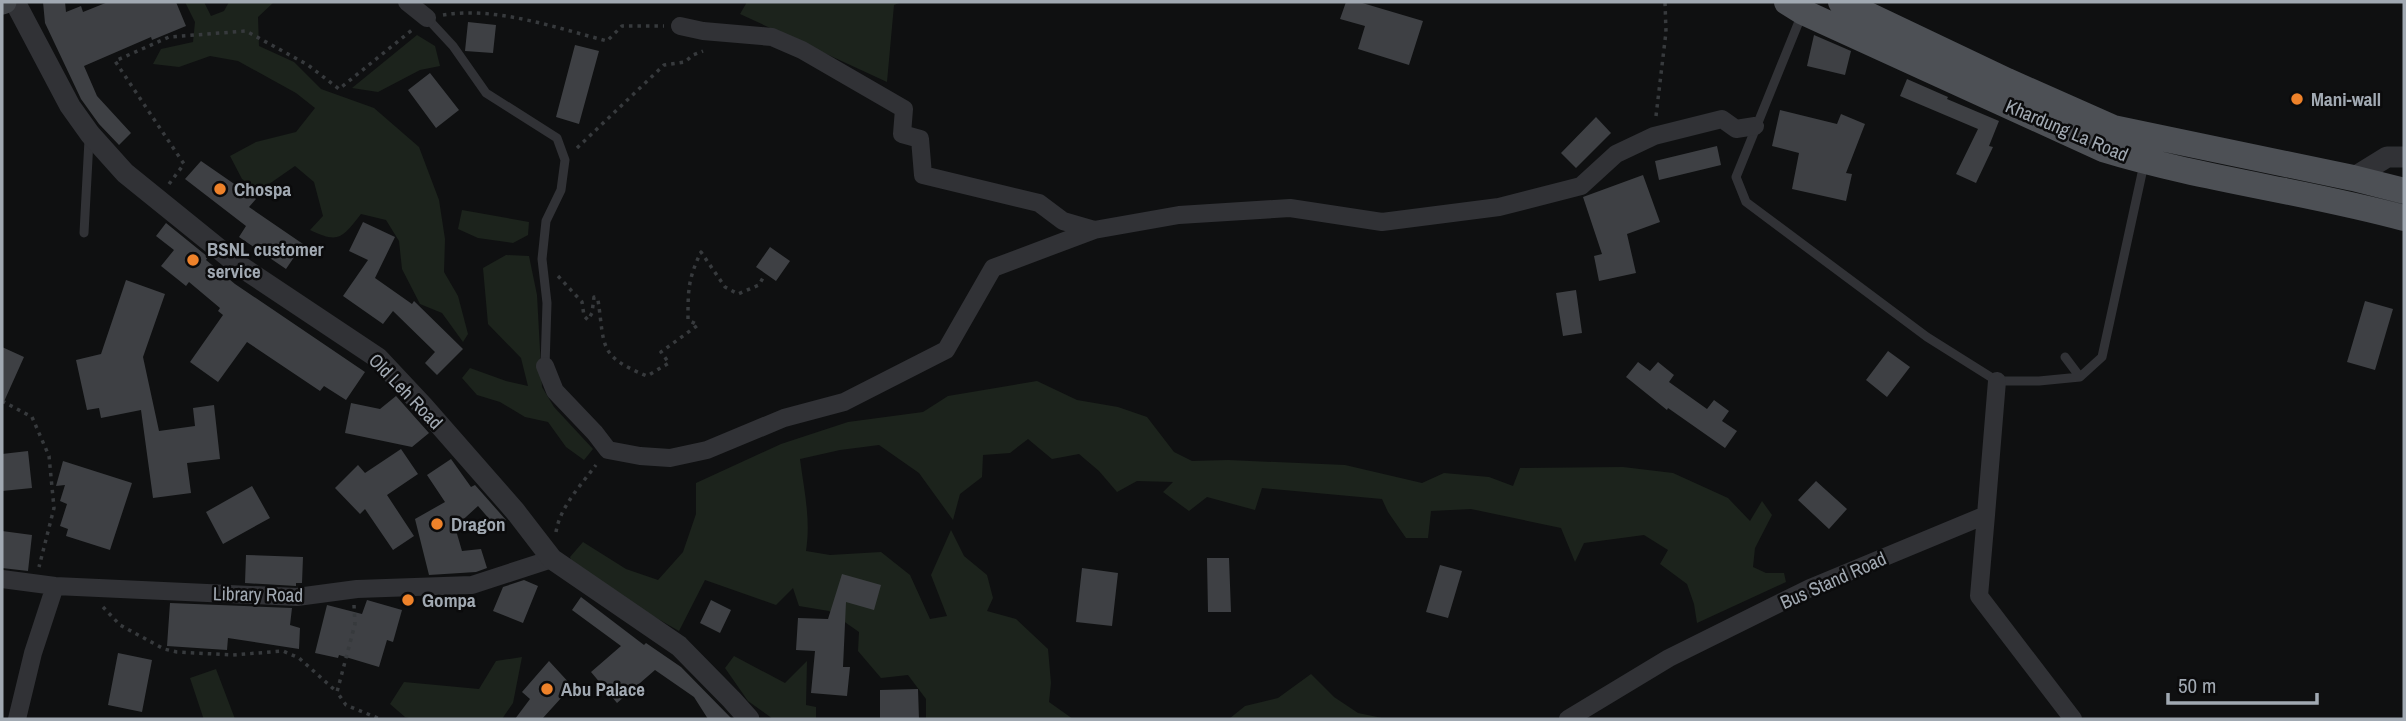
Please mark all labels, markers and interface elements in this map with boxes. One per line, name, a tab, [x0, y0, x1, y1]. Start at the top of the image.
place label: Mani-wall	[2311, 86, 2381, 112]
marker: Mani-wall	[2289, 91, 2305, 107]
street label: Khardung La Road	[2002, 92, 2132, 168]
place label: Chospa	[234, 176, 291, 202]
marker: Chospa	[212, 181, 228, 197]
place label: BSNL customer service	[207, 236, 324, 284]
marker: BSNL customer service	[185, 252, 201, 268]
street label: Old Leh Road	[363, 347, 449, 435]
place label: Dragon	[451, 511, 506, 537]
marker: Dragon	[429, 516, 445, 532]
street label: Bus Stand Road	[1776, 545, 1890, 615]
street label: Library Road	[213, 580, 303, 608]
place label: Gompa	[422, 587, 476, 613]
marker: Gompa	[400, 592, 416, 608]
scale bar	[2168, 662, 2317, 706]
text: 50 m	[2178, 671, 2216, 700]
place label: Abu Palace	[561, 676, 645, 702]
marker: Abu Palace	[539, 681, 555, 697]

